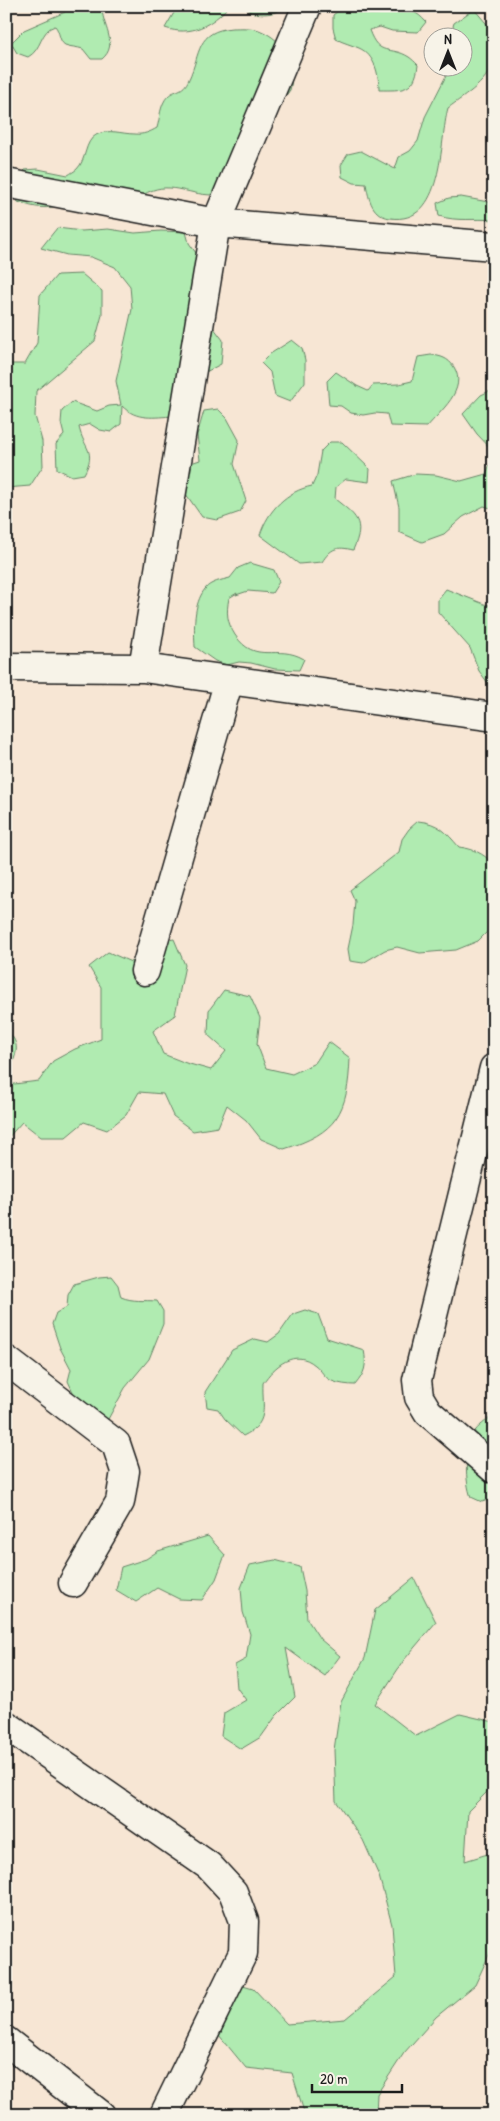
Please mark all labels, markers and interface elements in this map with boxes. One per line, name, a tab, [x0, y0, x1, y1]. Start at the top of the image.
north arrow	[422, 28, 472, 78]
text: N	[444, 29, 452, 48]
scale bar	[312, 2061, 402, 2093]
text: 20 m	[320, 2068, 347, 2089]

